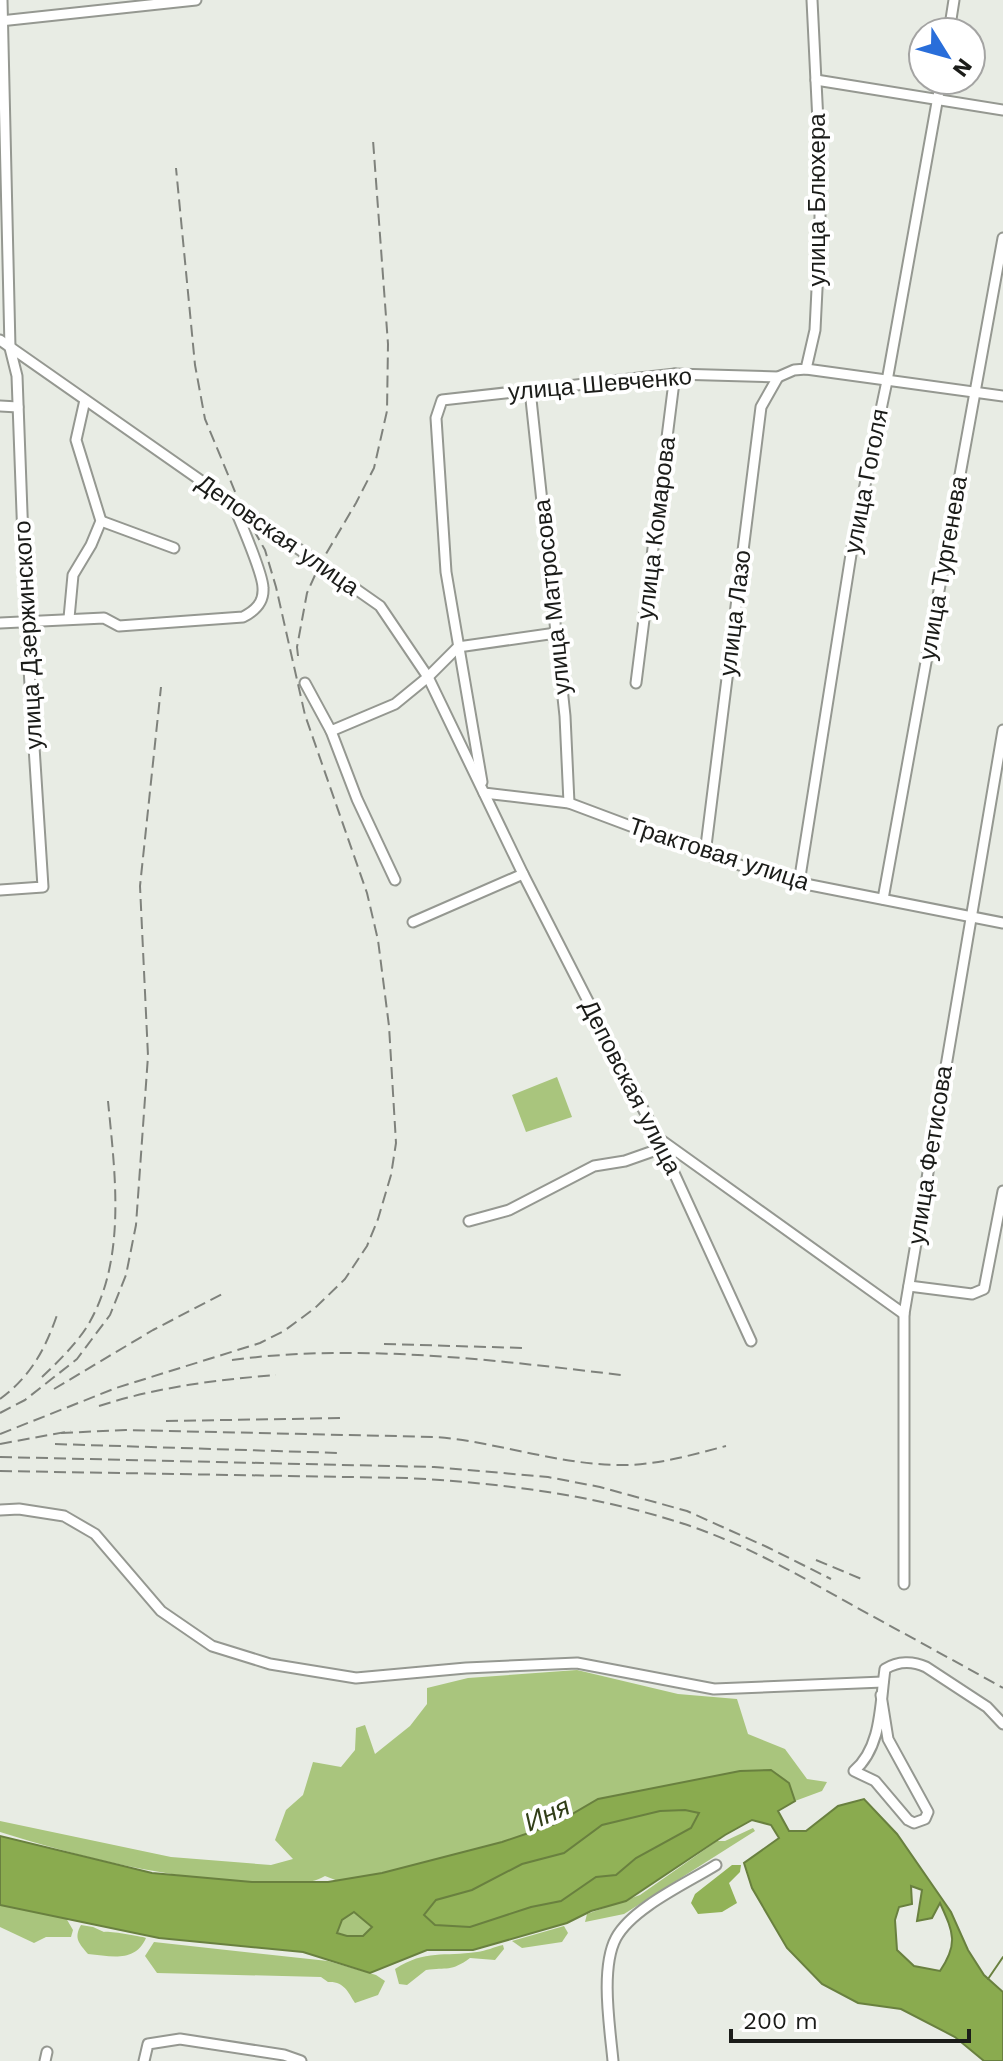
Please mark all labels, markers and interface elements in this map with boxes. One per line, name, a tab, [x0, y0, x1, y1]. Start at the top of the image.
north arrow	[907, 16, 987, 96]
text: N	[948, 54, 977, 82]
street label: улица Блюхера	[803, 113, 831, 287]
street label: улица Шевченко	[507, 362, 693, 406]
street label: улица Гоголя	[838, 406, 894, 556]
street label: улица Комарова	[631, 434, 681, 621]
street label: Деповская улица	[191, 468, 365, 602]
street label: улица Тургенева	[913, 473, 973, 662]
street label: улица Матросова	[528, 497, 576, 696]
street label: улица Дзержинского	[8, 520, 48, 750]
street label: улица Лазо	[713, 548, 757, 678]
street label: Трактовая улица	[625, 812, 813, 897]
street label: Деповская улица	[575, 995, 687, 1179]
street label: улица Фетисова	[902, 1063, 958, 1246]
water label: Иня	[520, 1791, 575, 1837]
scale bar	[731, 1993, 969, 2043]
text: 200 m	[743, 2007, 818, 2035]

